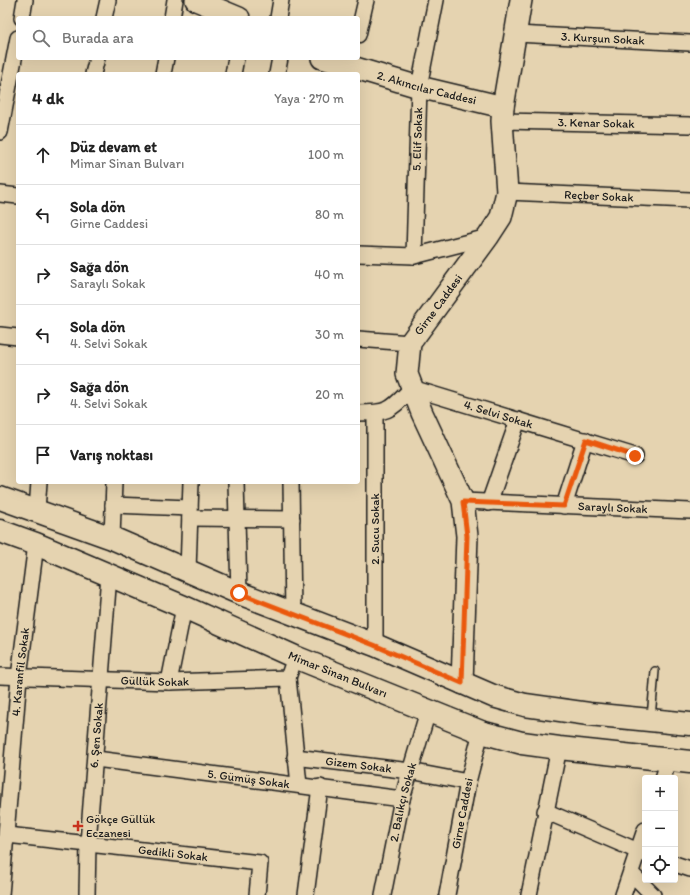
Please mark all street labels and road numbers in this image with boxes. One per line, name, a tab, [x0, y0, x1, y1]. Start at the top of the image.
street label: 3. Kurşun Sokak	[561, 29, 646, 48]
street label: 2. Akıncılar Caddesi	[375, 68, 478, 107]
street label: 5. Elif Sokak	[410, 106, 425, 171]
street label: 3. Kenar Sokak	[557, 115, 635, 131]
street label: Reçber Sokak	[564, 188, 635, 205]
street label: Girne Caddesi	[411, 271, 465, 338]
street label: 4. Selvi Sokak	[462, 397, 535, 432]
street label: 2. Sucu Sokak	[368, 492, 382, 565]
street label: Saraylı Sokak	[578, 499, 648, 516]
street label: 4. Karanfil Sokak	[9, 627, 32, 717]
street label: Mimar Sinan Bulvarı	[286, 648, 389, 700]
street label: Güllük Sokak	[120, 673, 189, 689]
street label: 6. Şen Sokak	[87, 701, 106, 769]
street label: Gizem Sokak	[325, 754, 393, 776]
street label: 2. Balıkçı Sokak	[387, 761, 419, 843]
street label: 5. Gümüş Sokak	[207, 767, 291, 791]
street label: Girne Caddesi	[449, 776, 476, 850]
street label: Gedikli Sokak	[137, 843, 209, 864]

